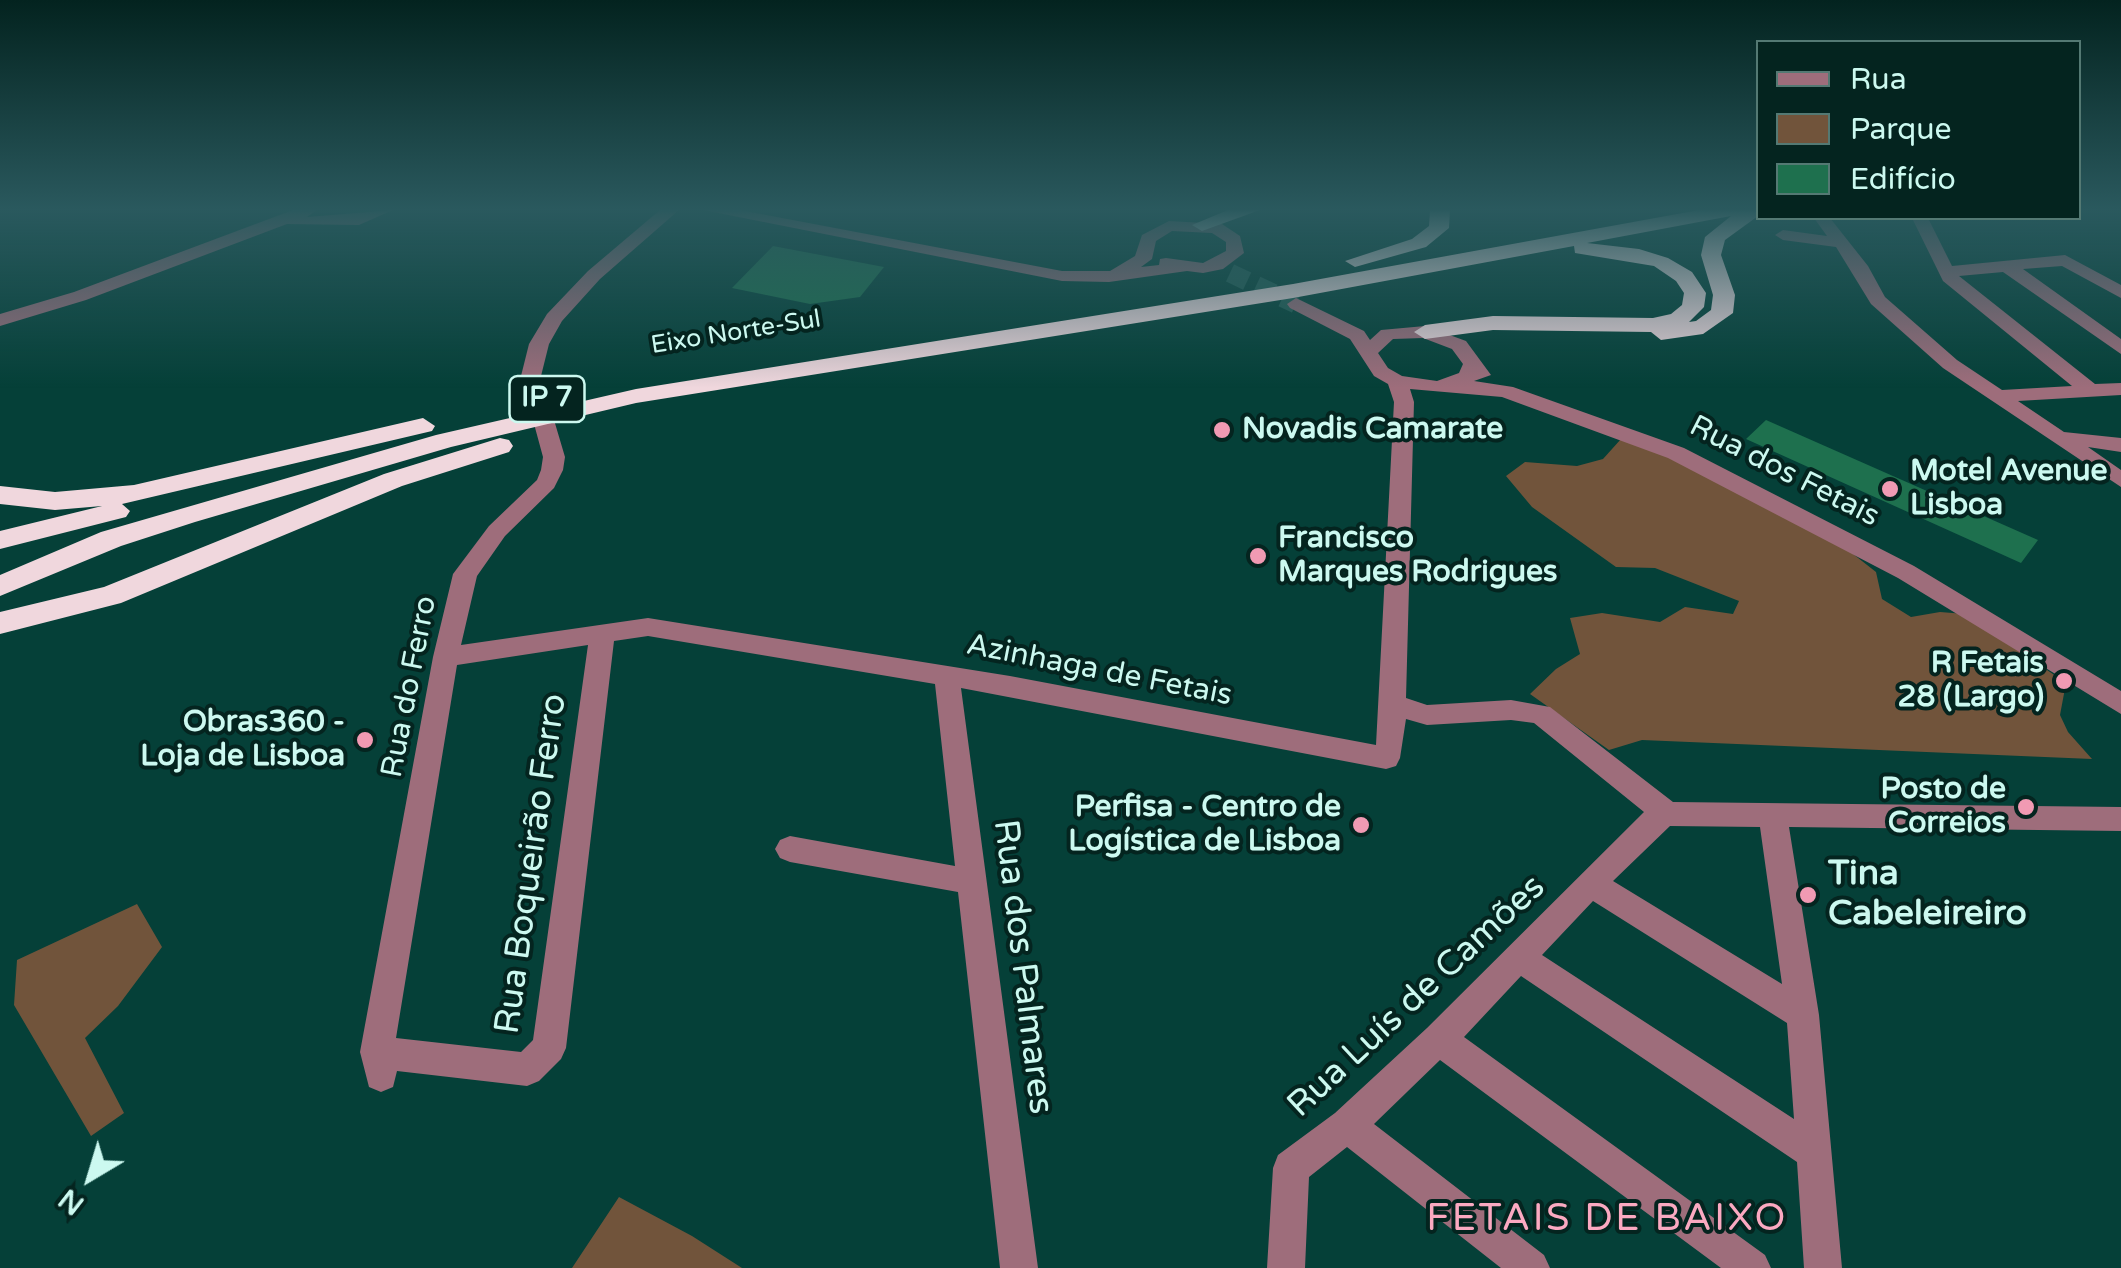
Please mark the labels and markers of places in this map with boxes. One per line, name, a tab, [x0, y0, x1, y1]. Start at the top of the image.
place label: Novadis Camarate	[1242, 412, 1503, 448]
marker: Novadis Camarate	[1211, 419, 1233, 441]
place label: Motel Avenue Lisboa	[1910, 454, 2108, 524]
marker: Motel Avenue Lisboa	[1879, 478, 1901, 500]
place label: Francisco Marques Rodrigues	[1278, 521, 1557, 592]
marker: Francisco Marques Rodrigues	[1247, 545, 1269, 567]
place label: R Fetais 28 (Largo)	[1898, 646, 2044, 716]
marker: R Fetais 28 (Largo)	[2053, 670, 2075, 692]
place label: Obras360 - Loja de Lisboa	[140, 705, 345, 776]
marker: Obras360 - Loja de Lisboa	[354, 729, 376, 751]
place label: Posto de Correios	[1881, 772, 2006, 842]
place label: Perfisa - Centro de Logística de Lisboa	[1068, 790, 1341, 860]
marker: Posto de Correios	[2015, 796, 2037, 818]
marker: Perfisa - Centro de Logística de Lisboa	[1350, 814, 1372, 836]
place label: Tina Cabeleireiro	[1828, 854, 2027, 936]
marker: Tina Cabeleireiro	[1797, 884, 1819, 906]

